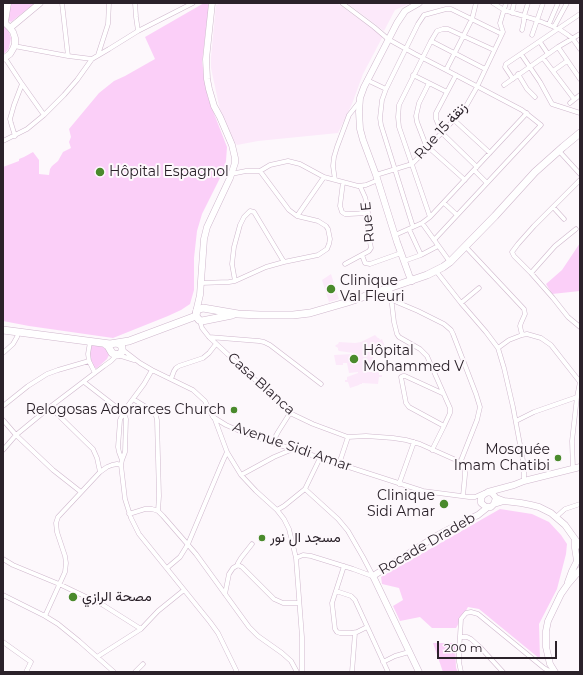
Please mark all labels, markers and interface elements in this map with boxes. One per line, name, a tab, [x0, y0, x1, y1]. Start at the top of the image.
street label: Rue 15 زنقة	[411, 99, 471, 163]
place label: Hôpital Espagnol	[109, 164, 229, 180]
marker: Hôpital Espagnol	[94, 166, 106, 178]
street label: Rue E	[358, 201, 378, 243]
place label: Clinique Val Fleuri	[340, 273, 404, 306]
marker: Clinique Val Fleuri	[325, 283, 337, 295]
place label: Hôpital Mohammed V	[363, 343, 464, 376]
street label: Casa Blanca	[224, 349, 298, 419]
marker: Hôpital Mohammed V	[348, 353, 360, 365]
place label: Relogosas Adorarces Church	[26, 402, 226, 418]
marker: Relogosas Adorarces Church	[229, 405, 239, 415]
street label: Avenue Sidi Amar	[230, 419, 354, 475]
place label: Mosquée Imam Chatibi	[454, 442, 550, 474]
marker: Mosquée Imam Chatibi	[553, 453, 563, 463]
place label: Clinique Sidi Amar	[367, 488, 435, 520]
marker: Clinique Sidi Amar	[438, 498, 450, 510]
street label: Rocade Dradeb	[376, 509, 478, 579]
place label: مسجد ال نور	[270, 530, 341, 546]
marker: مسجد ال نور	[257, 533, 267, 543]
place label: مصحة الرازي	[82, 589, 152, 605]
marker: مصحة الرازي	[67, 591, 79, 603]
scale bar	[439, 633, 559, 659]
text: 200 m	[444, 640, 483, 655]

